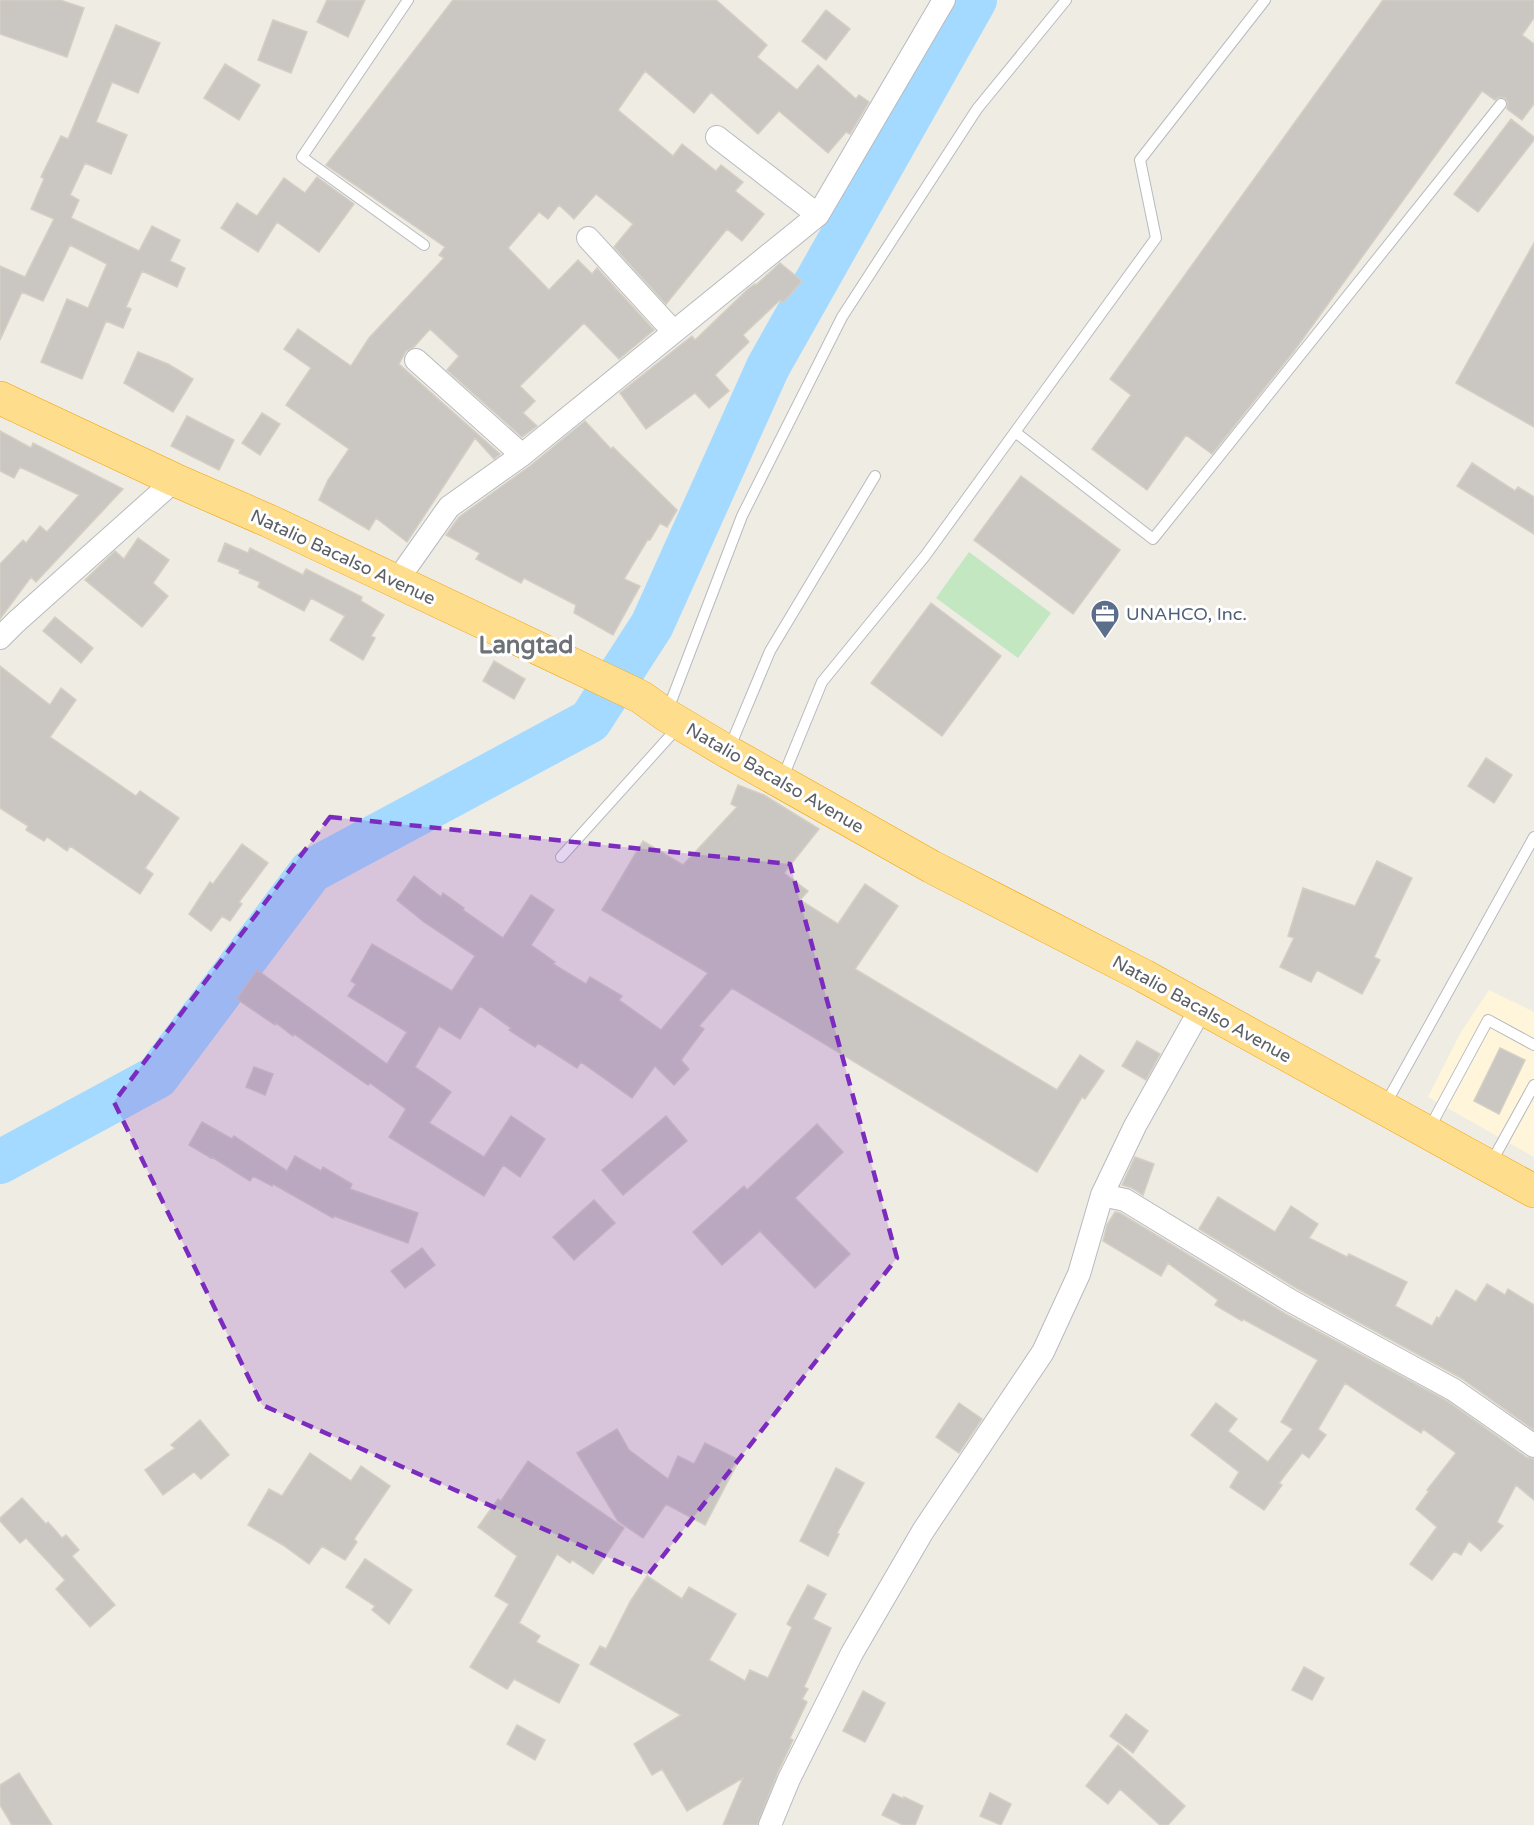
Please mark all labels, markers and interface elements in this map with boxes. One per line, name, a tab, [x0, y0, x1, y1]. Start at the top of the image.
street label: Natalio Bacalso Avenue	[247, 504, 439, 610]
office icon: UNAHCO, Inc.	[1089, 598, 1121, 640]
place label: UNAHCO, Inc.	[1126, 603, 1247, 625]
district label: Langtad	[479, 631, 573, 660]
street label: Natalio Bacalso Avenue	[682, 718, 868, 838]
street label: Natalio Bacalso Avenue	[1109, 951, 1295, 1067]

